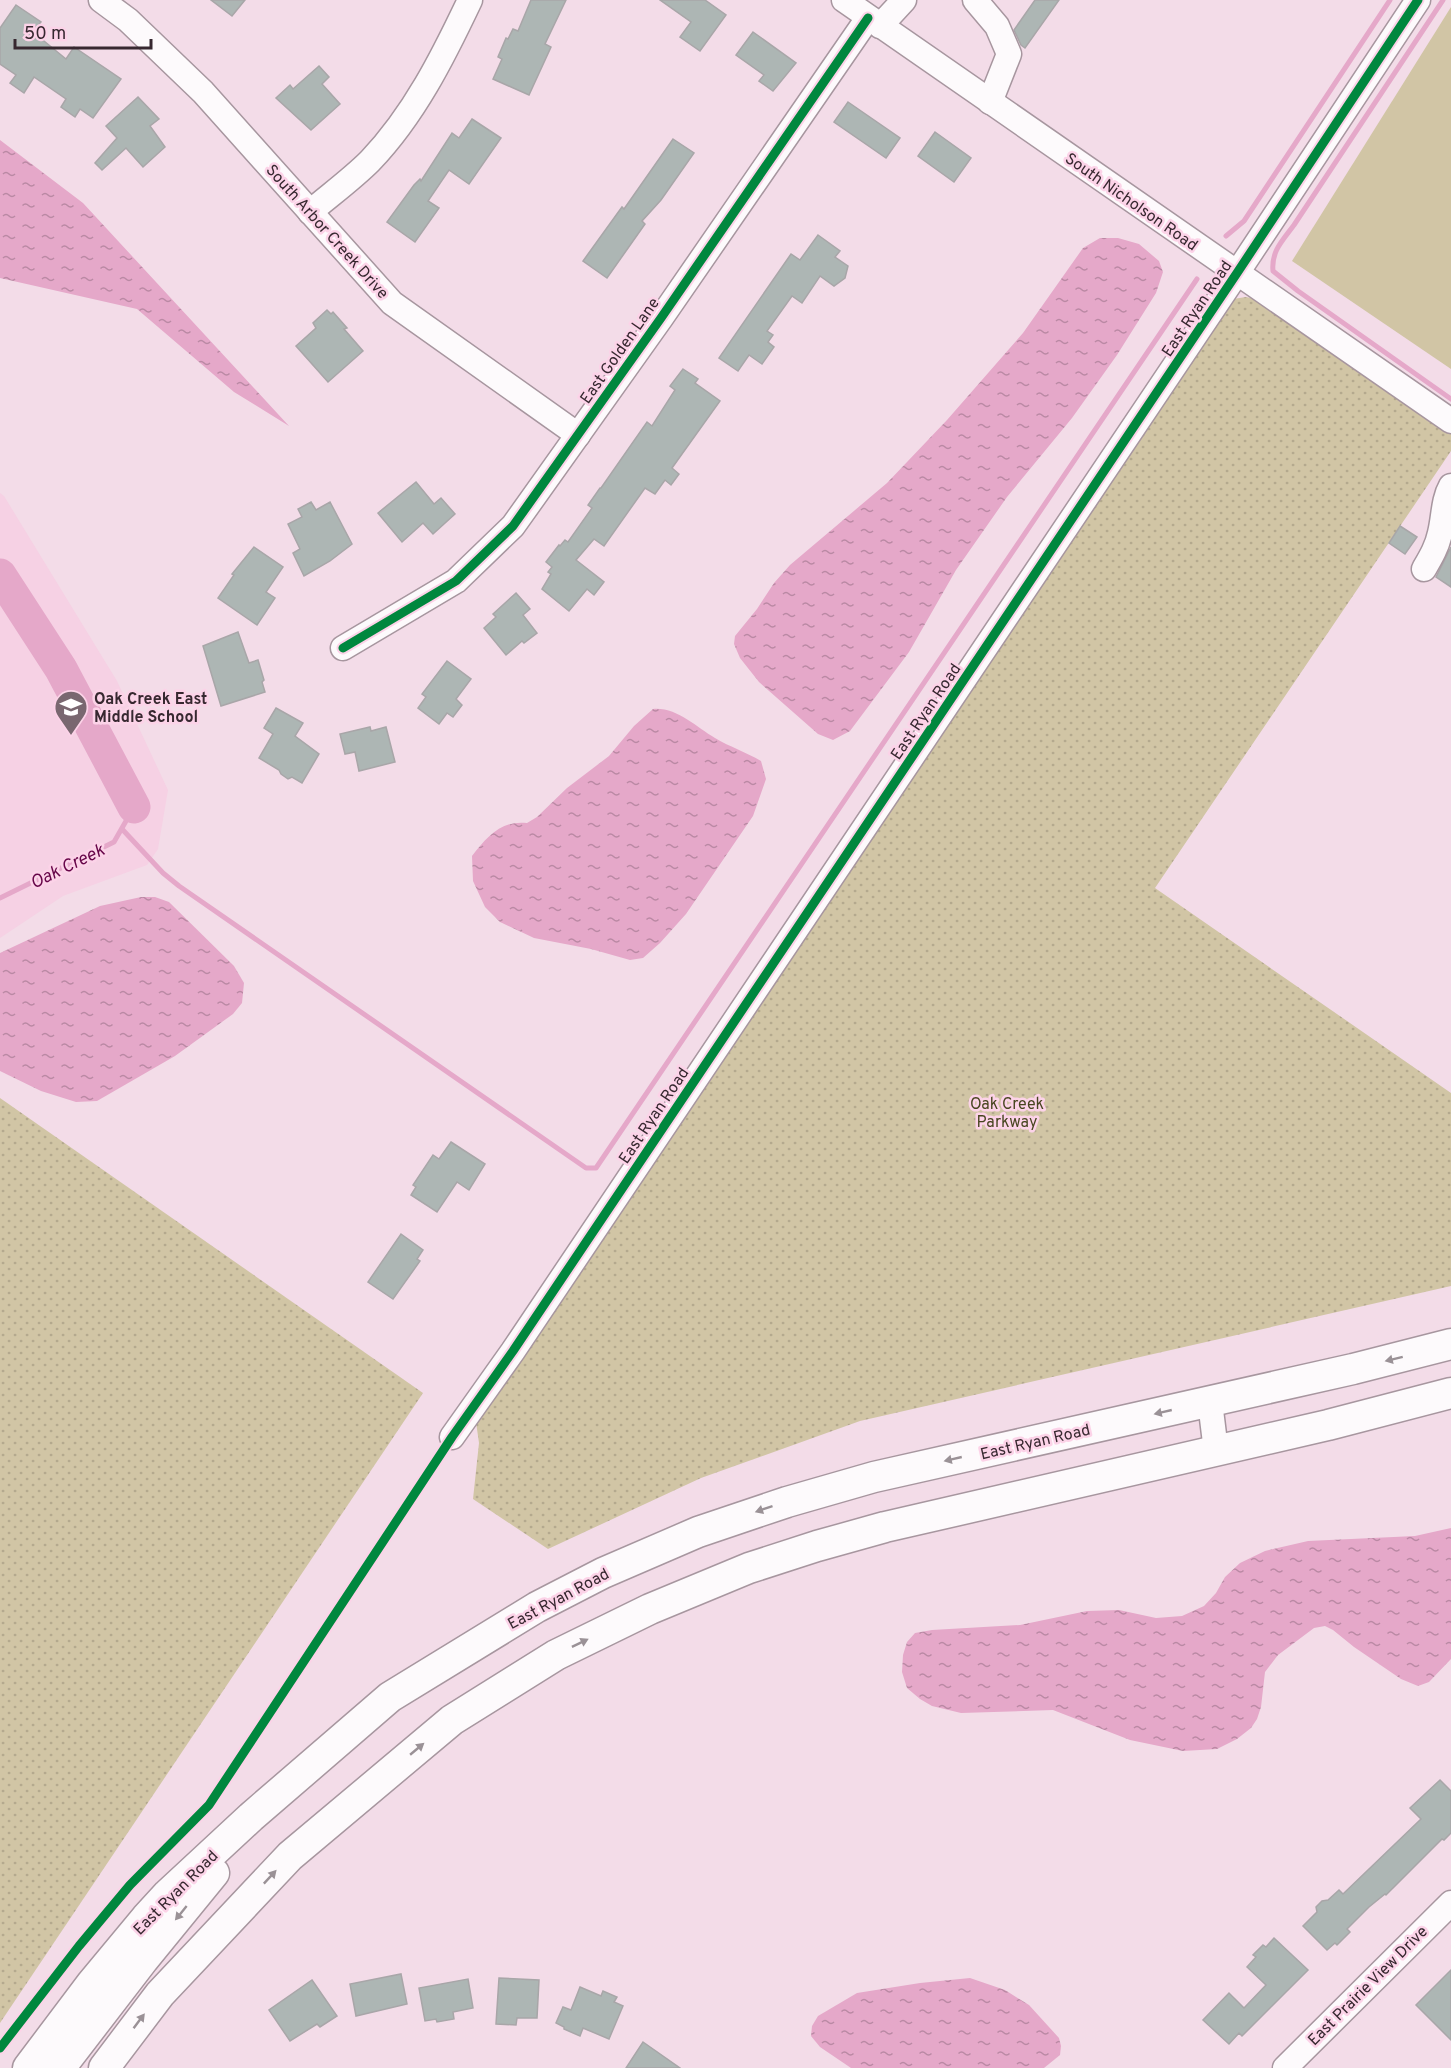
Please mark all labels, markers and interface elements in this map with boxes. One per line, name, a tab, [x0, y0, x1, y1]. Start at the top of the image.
scale bar	[15, 12, 152, 50]
text: 50 m	[24, 23, 66, 46]
street label: South Nicholson Road	[1061, 149, 1201, 256]
street label: South Arbor Creek Drive	[261, 161, 392, 304]
street label: East Ryan Road	[1158, 257, 1237, 361]
street label: East Golden Lane	[577, 294, 665, 408]
street label: East Ryan Road	[887, 660, 966, 764]
school or university icon: Oak Creek East Middle School	[53, 689, 89, 736]
place label: Oak Creek East Middle School	[94, 690, 207, 728]
water label: Oak Creek	[27, 839, 109, 895]
street label: East Ryan Road	[615, 1064, 694, 1168]
park label: Oak Creek Parkway	[970, 1095, 1044, 1133]
one-way arrow	[1385, 1354, 1403, 1364]
one-way arrow	[1154, 1408, 1173, 1417]
street label: East Ryan Road	[979, 1421, 1092, 1465]
one-way arrow	[943, 1455, 962, 1465]
one-way arrow	[755, 1505, 773, 1515]
street label: East Ryan Road	[505, 1565, 613, 1635]
one-way arrow	[572, 1639, 589, 1648]
one-way arrow	[409, 1743, 425, 1756]
street label: East Ryan Road	[130, 1847, 223, 1940]
one-way arrow	[263, 1870, 276, 1885]
one-way arrow	[174, 1905, 187, 1921]
street label: East Prairie View Drive	[1304, 1922, 1433, 2051]
one-way arrow	[133, 2014, 145, 2030]

